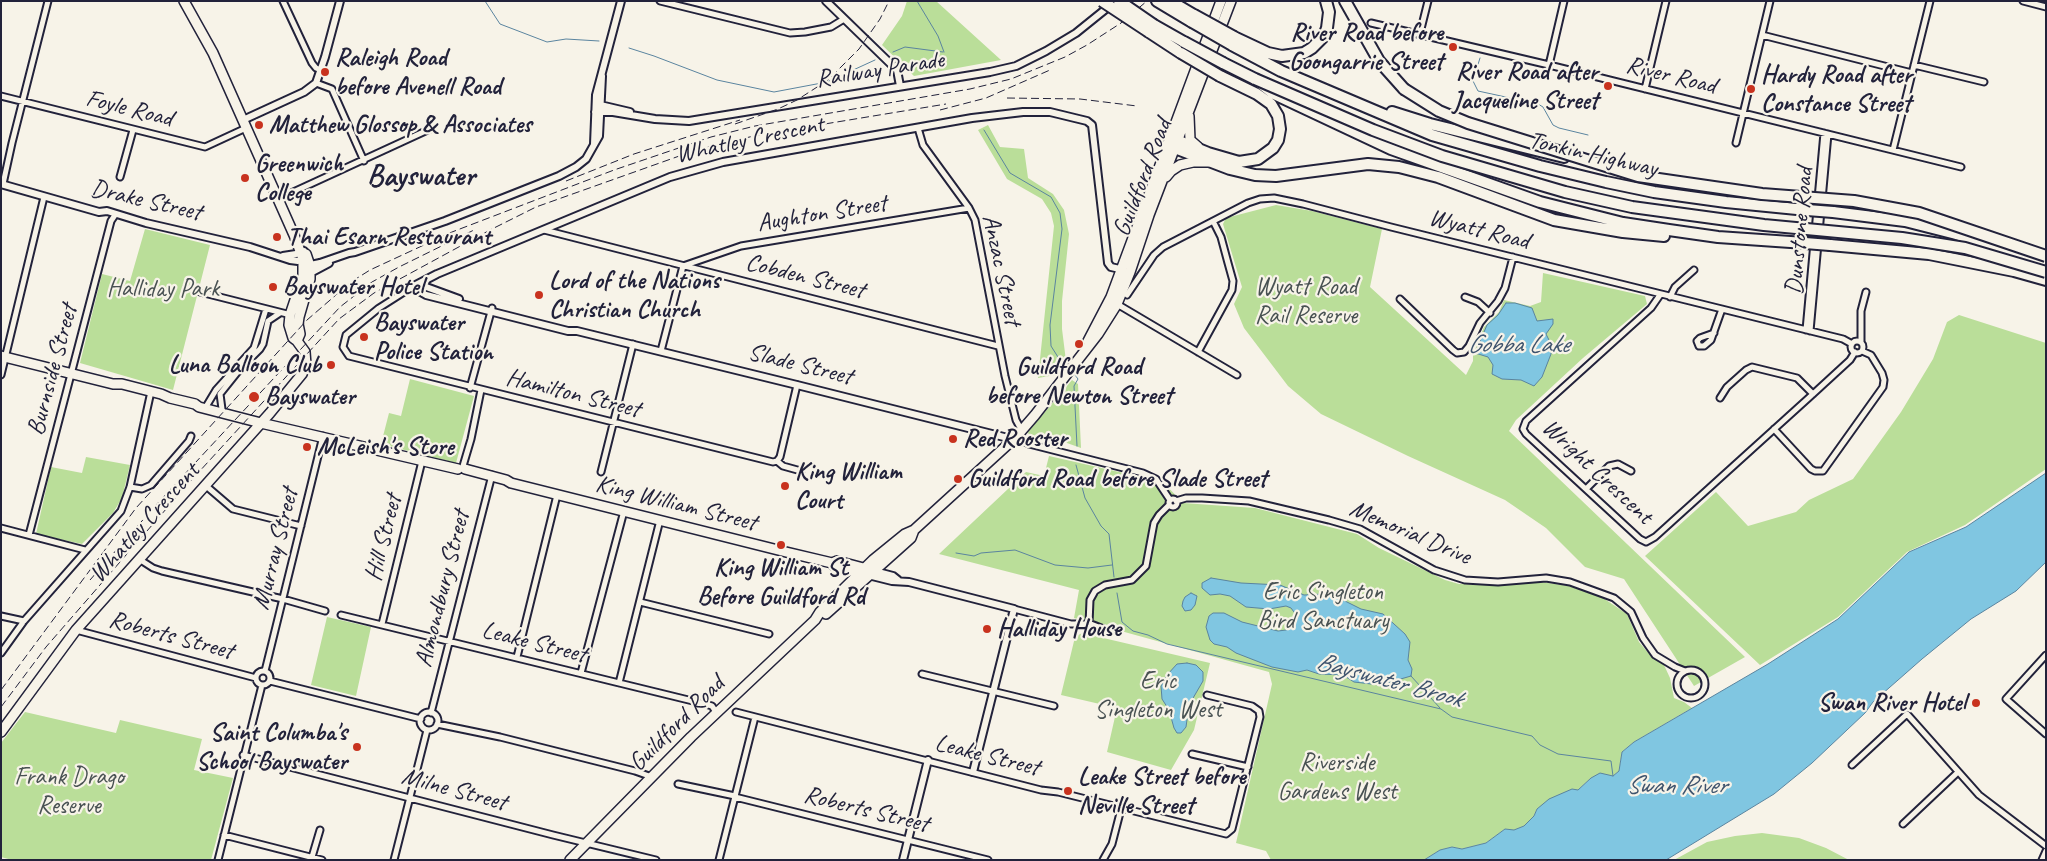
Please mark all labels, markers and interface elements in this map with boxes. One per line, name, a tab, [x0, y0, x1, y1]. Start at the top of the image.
place label: River Road before Goongarrie Street	[1289, 18, 1443, 77]
marker: River Road before Goongarrie Street	[1447, 41, 1459, 53]
place label: Raleigh Road before Avenell Road	[335, 43, 501, 102]
street label: Railway Parade	[814, 45, 946, 95]
street label: River Road	[1623, 50, 1719, 102]
place label: River Road after Jacqueline Street	[1453, 57, 1598, 116]
place label: Hardy Road after Constance Street	[1761, 60, 1912, 119]
marker: Raleigh Road before Avenell Road	[319, 66, 331, 78]
marker: River Road after Jacqueline Street	[1602, 80, 1614, 92]
marker: Hardy Road after Constance Street	[1745, 83, 1757, 95]
street label: Foyle Road	[83, 84, 175, 134]
place label: Matthew Glossop & Associates	[269, 110, 531, 140]
street label: Whatley Crescent	[673, 110, 827, 170]
street label: Guildford Road	[1107, 115, 1179, 241]
marker: Matthew Glossop & Associates	[253, 119, 265, 131]
street label: Tonkin Highway	[1526, 126, 1660, 184]
place label: Greenwich College	[255, 149, 343, 208]
district label: Bayswater	[367, 159, 475, 195]
street label: Dunstone Road	[1779, 166, 1821, 296]
marker: Greenwich College	[239, 172, 251, 184]
street label: Drake Street	[88, 174, 204, 228]
street label: Aughton Street	[755, 189, 889, 239]
street label: Wyatt Road	[1426, 203, 1532, 257]
street label: Anzac Street	[975, 212, 1027, 328]
place label: Thai Esarn Restaurant	[287, 222, 491, 252]
marker: Thai Esarn Restaurant	[271, 231, 283, 243]
street label: Cobden Street	[743, 248, 867, 306]
place label: Lord of the Nations Christian Church	[549, 266, 720, 325]
place label: Bayswater Hotel	[283, 272, 423, 302]
park label: Wyatt Road Rail Reserve	[1255, 272, 1357, 331]
park label: Halliday Park	[107, 274, 219, 304]
marker: Bayswater Hotel	[267, 281, 279, 293]
marker: Lord of the Nations Christian Church	[533, 289, 545, 301]
street label: Burnside Street	[21, 301, 85, 439]
place label: Bayswater Police Station	[374, 308, 493, 367]
water label: Gobba Lake	[1467, 329, 1569, 361]
marker: Bayswater Police Station	[358, 331, 370, 343]
street label: Slade Street	[745, 338, 855, 392]
marker: Guildford Road before Newton Street	[1073, 338, 1085, 350]
place label: Luna Balloon Club	[169, 350, 321, 380]
place label: Guildford Road before Newton Street	[986, 352, 1172, 411]
marker: Luna Balloon Club	[325, 359, 337, 371]
street label: Hamilton Street	[503, 363, 643, 425]
place label: Bayswater	[265, 382, 355, 412]
marker: Bayswater	[247, 390, 261, 404]
street label: Wright Crescent	[1535, 413, 1659, 531]
place label: Red Rooster	[963, 424, 1067, 454]
place label: McLeish's Store	[317, 432, 454, 462]
marker: Red Rooster	[947, 433, 959, 445]
marker: McLeish's Store	[301, 441, 313, 453]
street label: Whatley Crescent	[83, 457, 207, 589]
place label: King William Court	[795, 457, 902, 516]
place label: Guildford Road before Slade Street	[968, 464, 1267, 494]
street label: King William Street	[592, 470, 760, 538]
marker: Guildford Road before Slade Street	[952, 473, 964, 485]
marker: King William Court	[779, 480, 791, 492]
street label: Murray Street	[246, 485, 306, 613]
street label: Hill Street	[359, 492, 409, 584]
street label: Memorial Drive	[1345, 494, 1475, 572]
street label: Almondbury Street	[409, 508, 477, 670]
marker: King William St Before Guildford Rd	[775, 539, 787, 551]
place label: King William St Before Guildford Rd	[697, 553, 865, 612]
park label: Eric Singleton Bird Sanctuary	[1258, 577, 1388, 636]
street label: Roberts Street	[106, 605, 236, 667]
place label: Halliday House	[997, 614, 1121, 644]
street label: Leake Street	[479, 616, 589, 670]
marker: Halliday House	[981, 623, 993, 635]
water label: Bayswater Brook	[1313, 647, 1465, 715]
park label: Eric Singleton West	[1094, 666, 1222, 725]
street label: Guildford Road	[623, 670, 731, 778]
place label: Swan River Hotel	[1818, 688, 1966, 718]
marker: Swan River Hotel	[1970, 697, 1982, 709]
place label: Saint Columba's School Bayswater	[196, 718, 347, 777]
street label: Leake Street	[932, 729, 1042, 783]
marker: Saint Columba's School Bayswater	[351, 741, 363, 753]
park label: Riverside Gardens West	[1277, 748, 1397, 807]
park label: Frank Drago Reserve	[14, 762, 124, 821]
street label: Milne Street	[398, 762, 510, 818]
place label: Leake Street before Neville Street	[1078, 762, 1246, 821]
water label: Swan River	[1626, 770, 1726, 802]
street label: Roberts Street	[801, 780, 931, 840]
marker: Leake Street before Neville Street	[1062, 785, 1074, 797]

